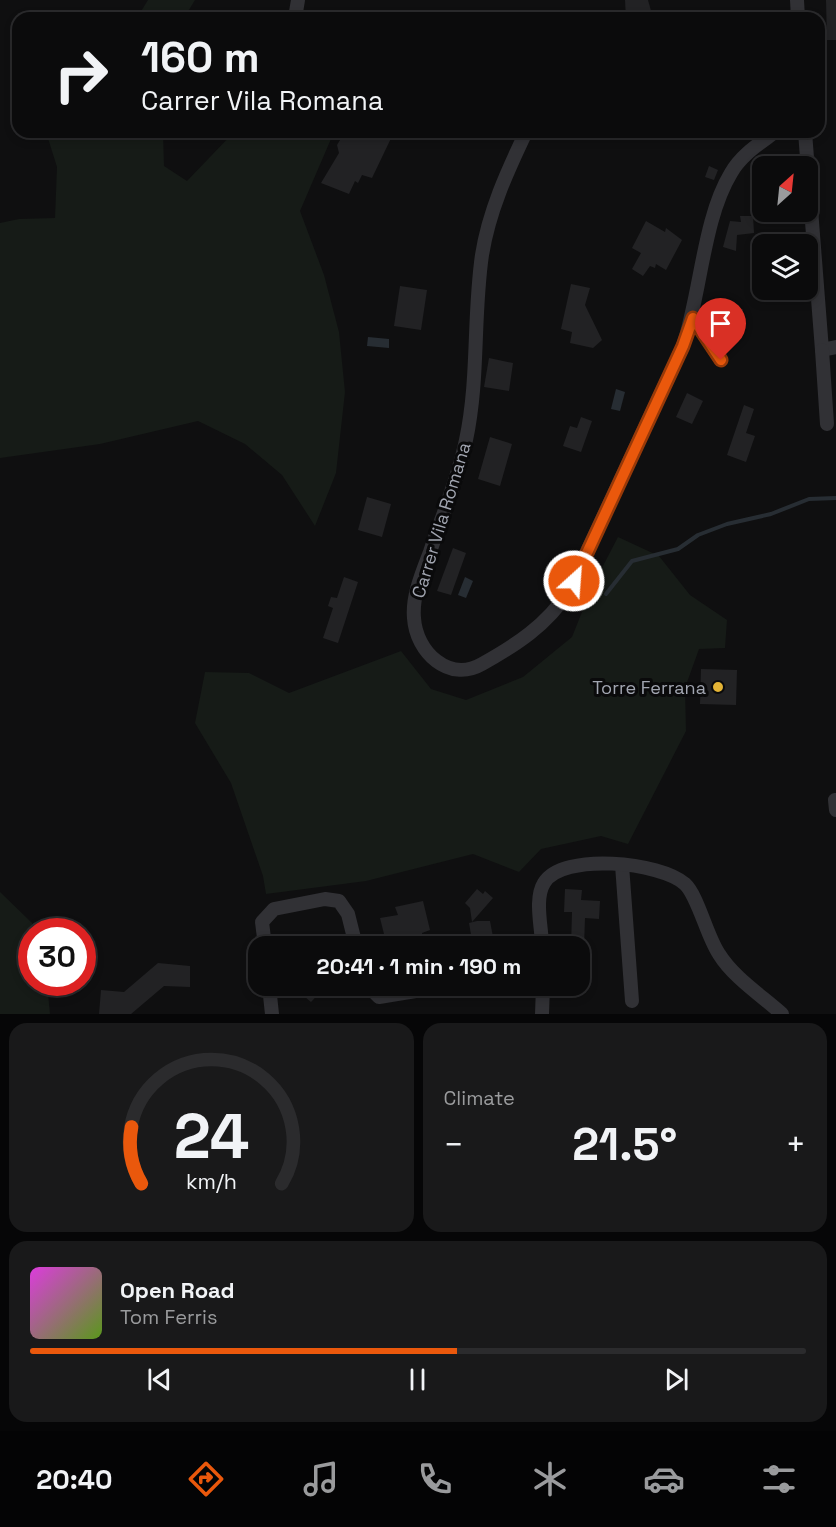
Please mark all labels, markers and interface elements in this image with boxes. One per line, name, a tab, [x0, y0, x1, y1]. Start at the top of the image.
text: 160 m	[141, 31, 260, 84]
icon: right	[42, 36, 120, 114]
text: Carrer Vila Romana	[141, 83, 383, 118]
north arrow	[752, 156, 818, 222]
map controls	[752, 156, 818, 300]
button: layers	[752, 234, 818, 300]
pin	[695, 298, 746, 360]
icon: arrive	[704, 307, 737, 340]
street label: Carrer Vila Romana	[406, 439, 476, 601]
position arrow	[542, 549, 606, 613]
place label: Torre Ferrana	[592, 676, 706, 699]
marker: Torre Ferrana	[711, 680, 725, 694]
speed limit sign: 30	[18, 918, 96, 996]
text: 20:41 · 1 min · 190 m	[317, 952, 521, 980]
text: Climate	[444, 1085, 515, 1111]
text: 24	[173, 1097, 249, 1176]
text: 21.5°	[572, 1116, 677, 1173]
text: −	[444, 1124, 464, 1166]
text: +	[786, 1124, 806, 1166]
text: km/h	[186, 1169, 237, 1196]
text: Open Road	[120, 1276, 235, 1304]
text: Tom Ferris	[120, 1304, 218, 1330]
icon: previous	[143, 1363, 176, 1396]
icon: pause	[401, 1363, 434, 1396]
icon: next	[660, 1363, 693, 1396]
icon: directions	[185, 1458, 227, 1500]
icon: music	[300, 1458, 342, 1500]
icon: phone	[414, 1458, 456, 1500]
icon: climate	[529, 1458, 571, 1500]
icon: car	[643, 1458, 685, 1500]
icon: filters	[758, 1458, 800, 1500]
text: 20:40	[36, 1462, 113, 1497]

